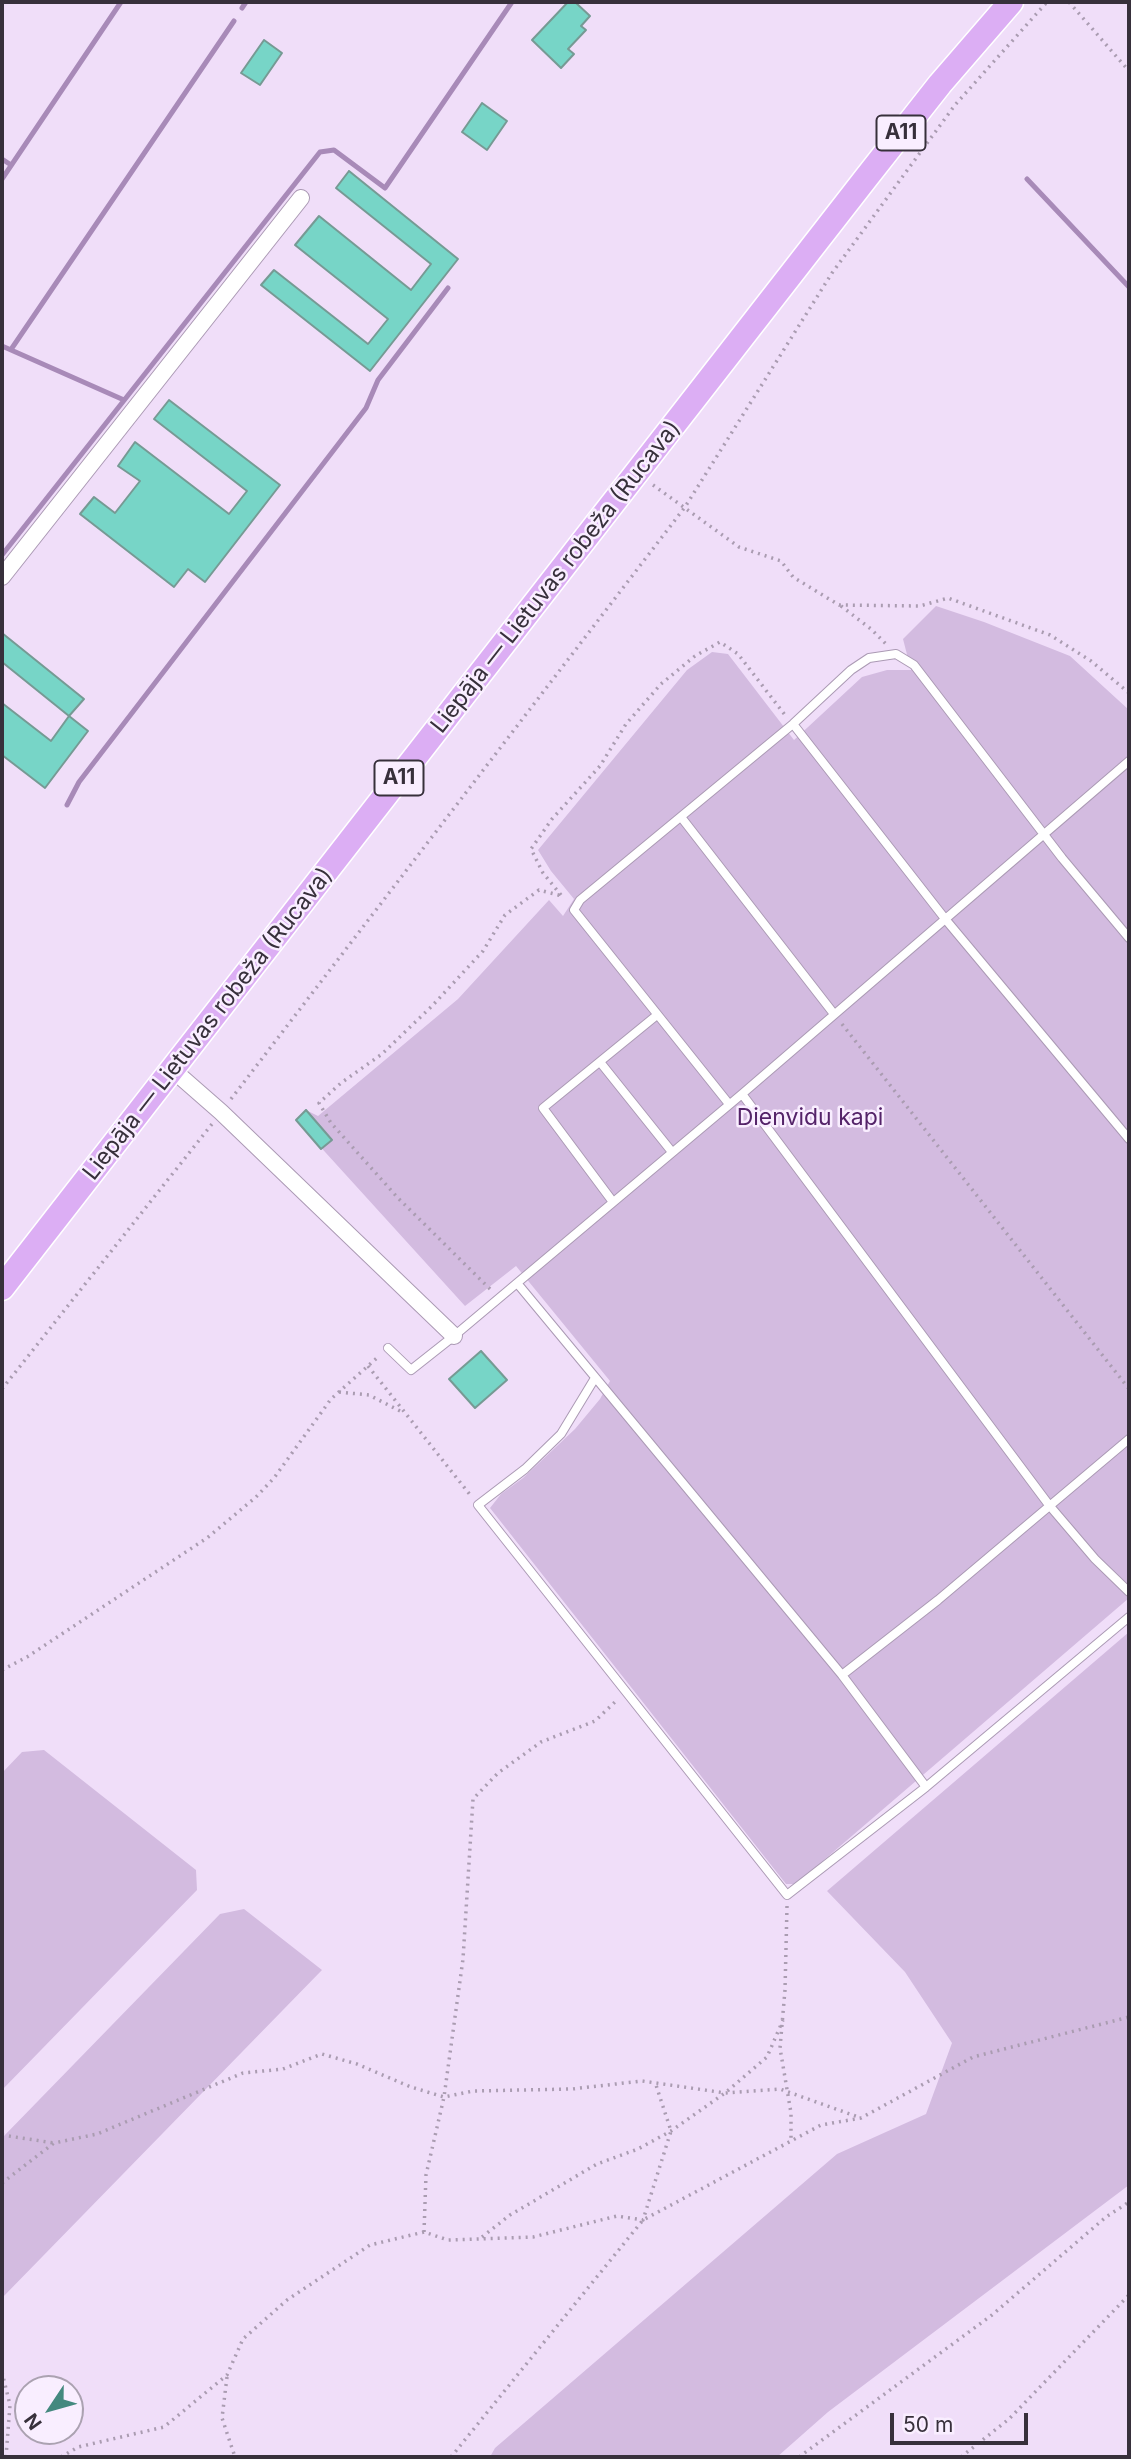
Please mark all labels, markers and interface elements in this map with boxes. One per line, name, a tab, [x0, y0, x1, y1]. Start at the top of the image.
road number: A11	[876, 116, 926, 150]
street label: Liepāja — Lietuvas robeža (Rucava)	[425, 415, 687, 739]
road number: A11	[374, 760, 424, 796]
street label: Liepāja — Lietuvas robeža (Rucava)	[77, 862, 339, 1186]
park label: Dienvidu kapi	[737, 1104, 883, 1132]
north arrow	[14, 2375, 84, 2445]
scale bar	[893, 2400, 1031, 2444]
text: N	[20, 2409, 47, 2434]
text: 50 m	[903, 2412, 953, 2437]

